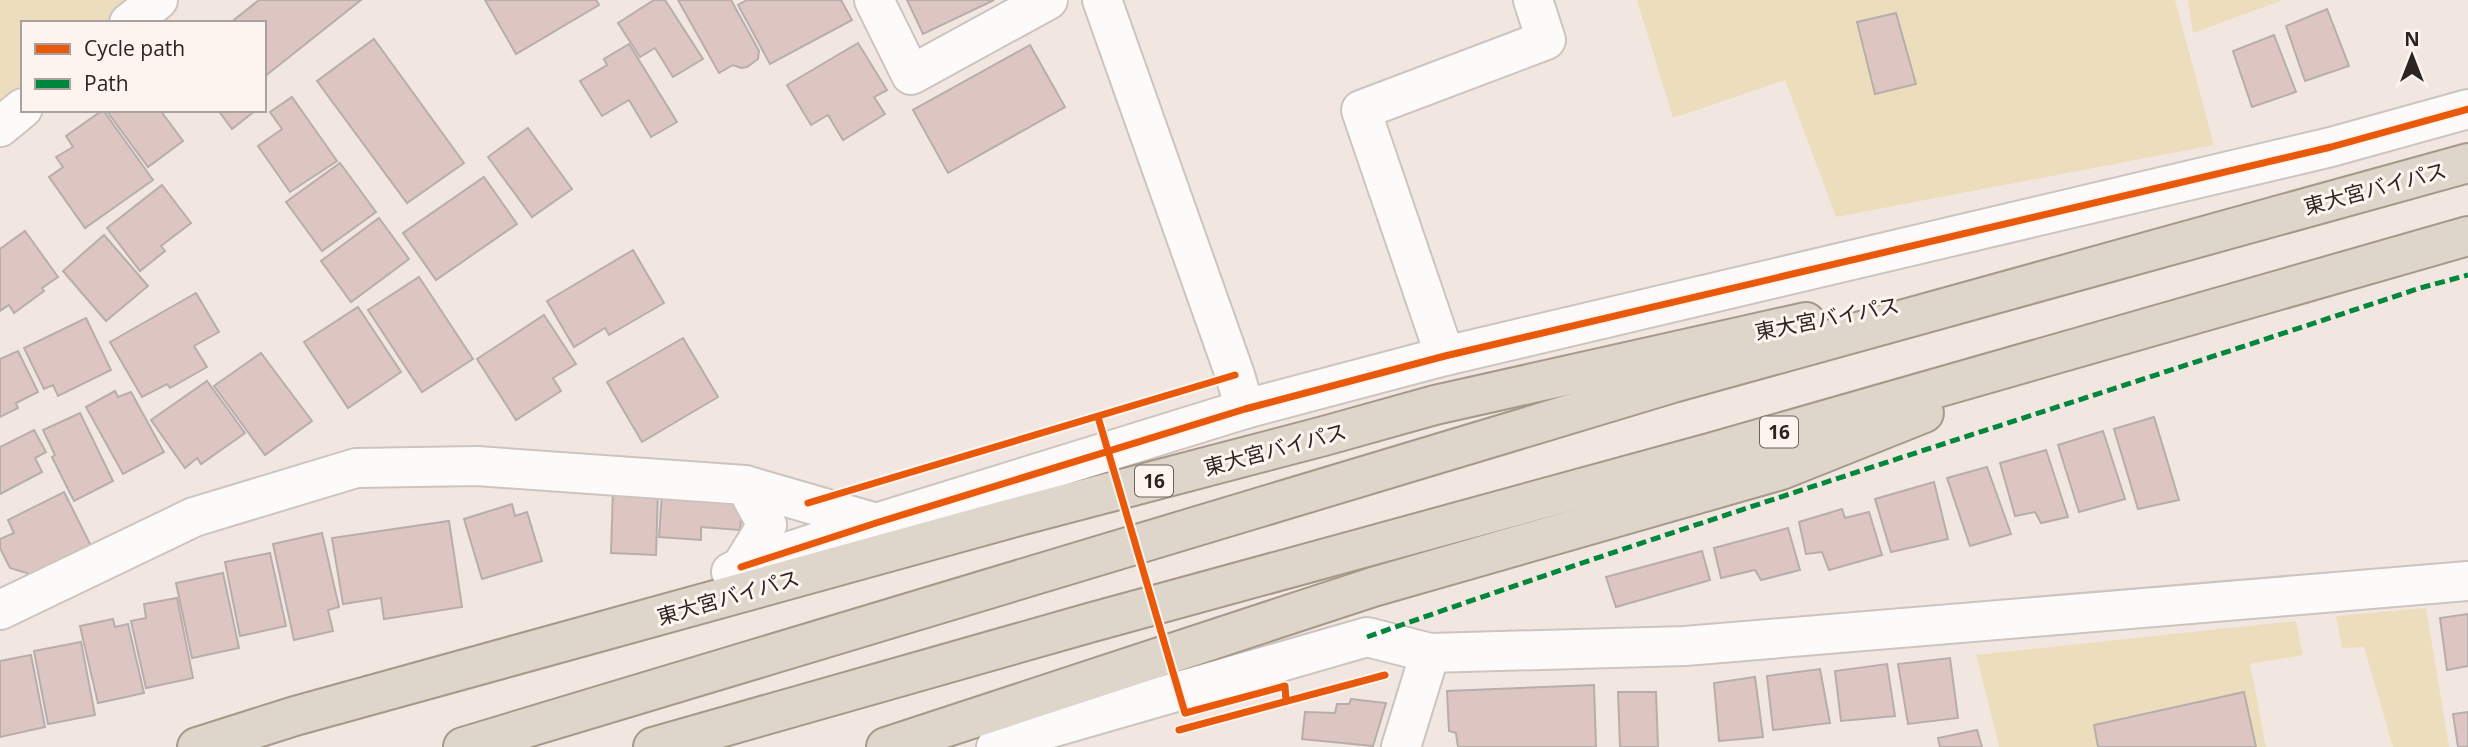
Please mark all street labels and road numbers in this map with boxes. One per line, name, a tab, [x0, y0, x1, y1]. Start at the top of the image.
street label: 東大宮バイパス	[2301, 156, 2449, 220]
street label: 東大宮バイパス	[1752, 290, 1902, 346]
road number: 16	[1760, 416, 1798, 448]
street label: 東大宮バイパス	[1201, 417, 1349, 481]
road number: 16	[1135, 466, 1173, 496]
street label: 東大宮バイパス	[654, 563, 802, 631]

